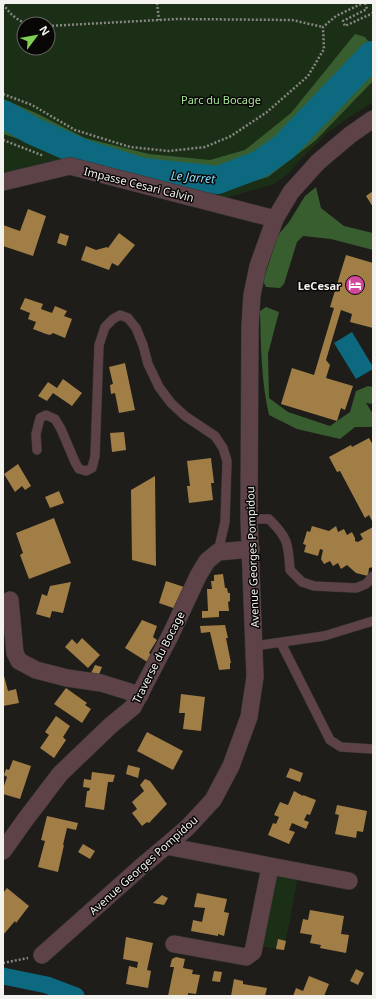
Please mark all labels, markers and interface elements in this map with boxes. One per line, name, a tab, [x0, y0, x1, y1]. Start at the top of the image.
north arrow	[16, 16, 56, 56]
text: N	[36, 23, 54, 38]
park label: Parc du Bocage	[181, 92, 261, 107]
street label: Impasse Cesari Calvin	[83, 163, 195, 205]
water label: Le Jarret	[170, 167, 217, 187]
hotel icon: LeCesar	[344, 274, 366, 296]
place label: LeCesar	[298, 278, 341, 293]
street label: Avenue Georges Pompidou	[242, 486, 262, 628]
street label: Traverse du Bocage	[128, 608, 188, 706]
street label: Avenue Georges Pompidou	[85, 812, 201, 918]

